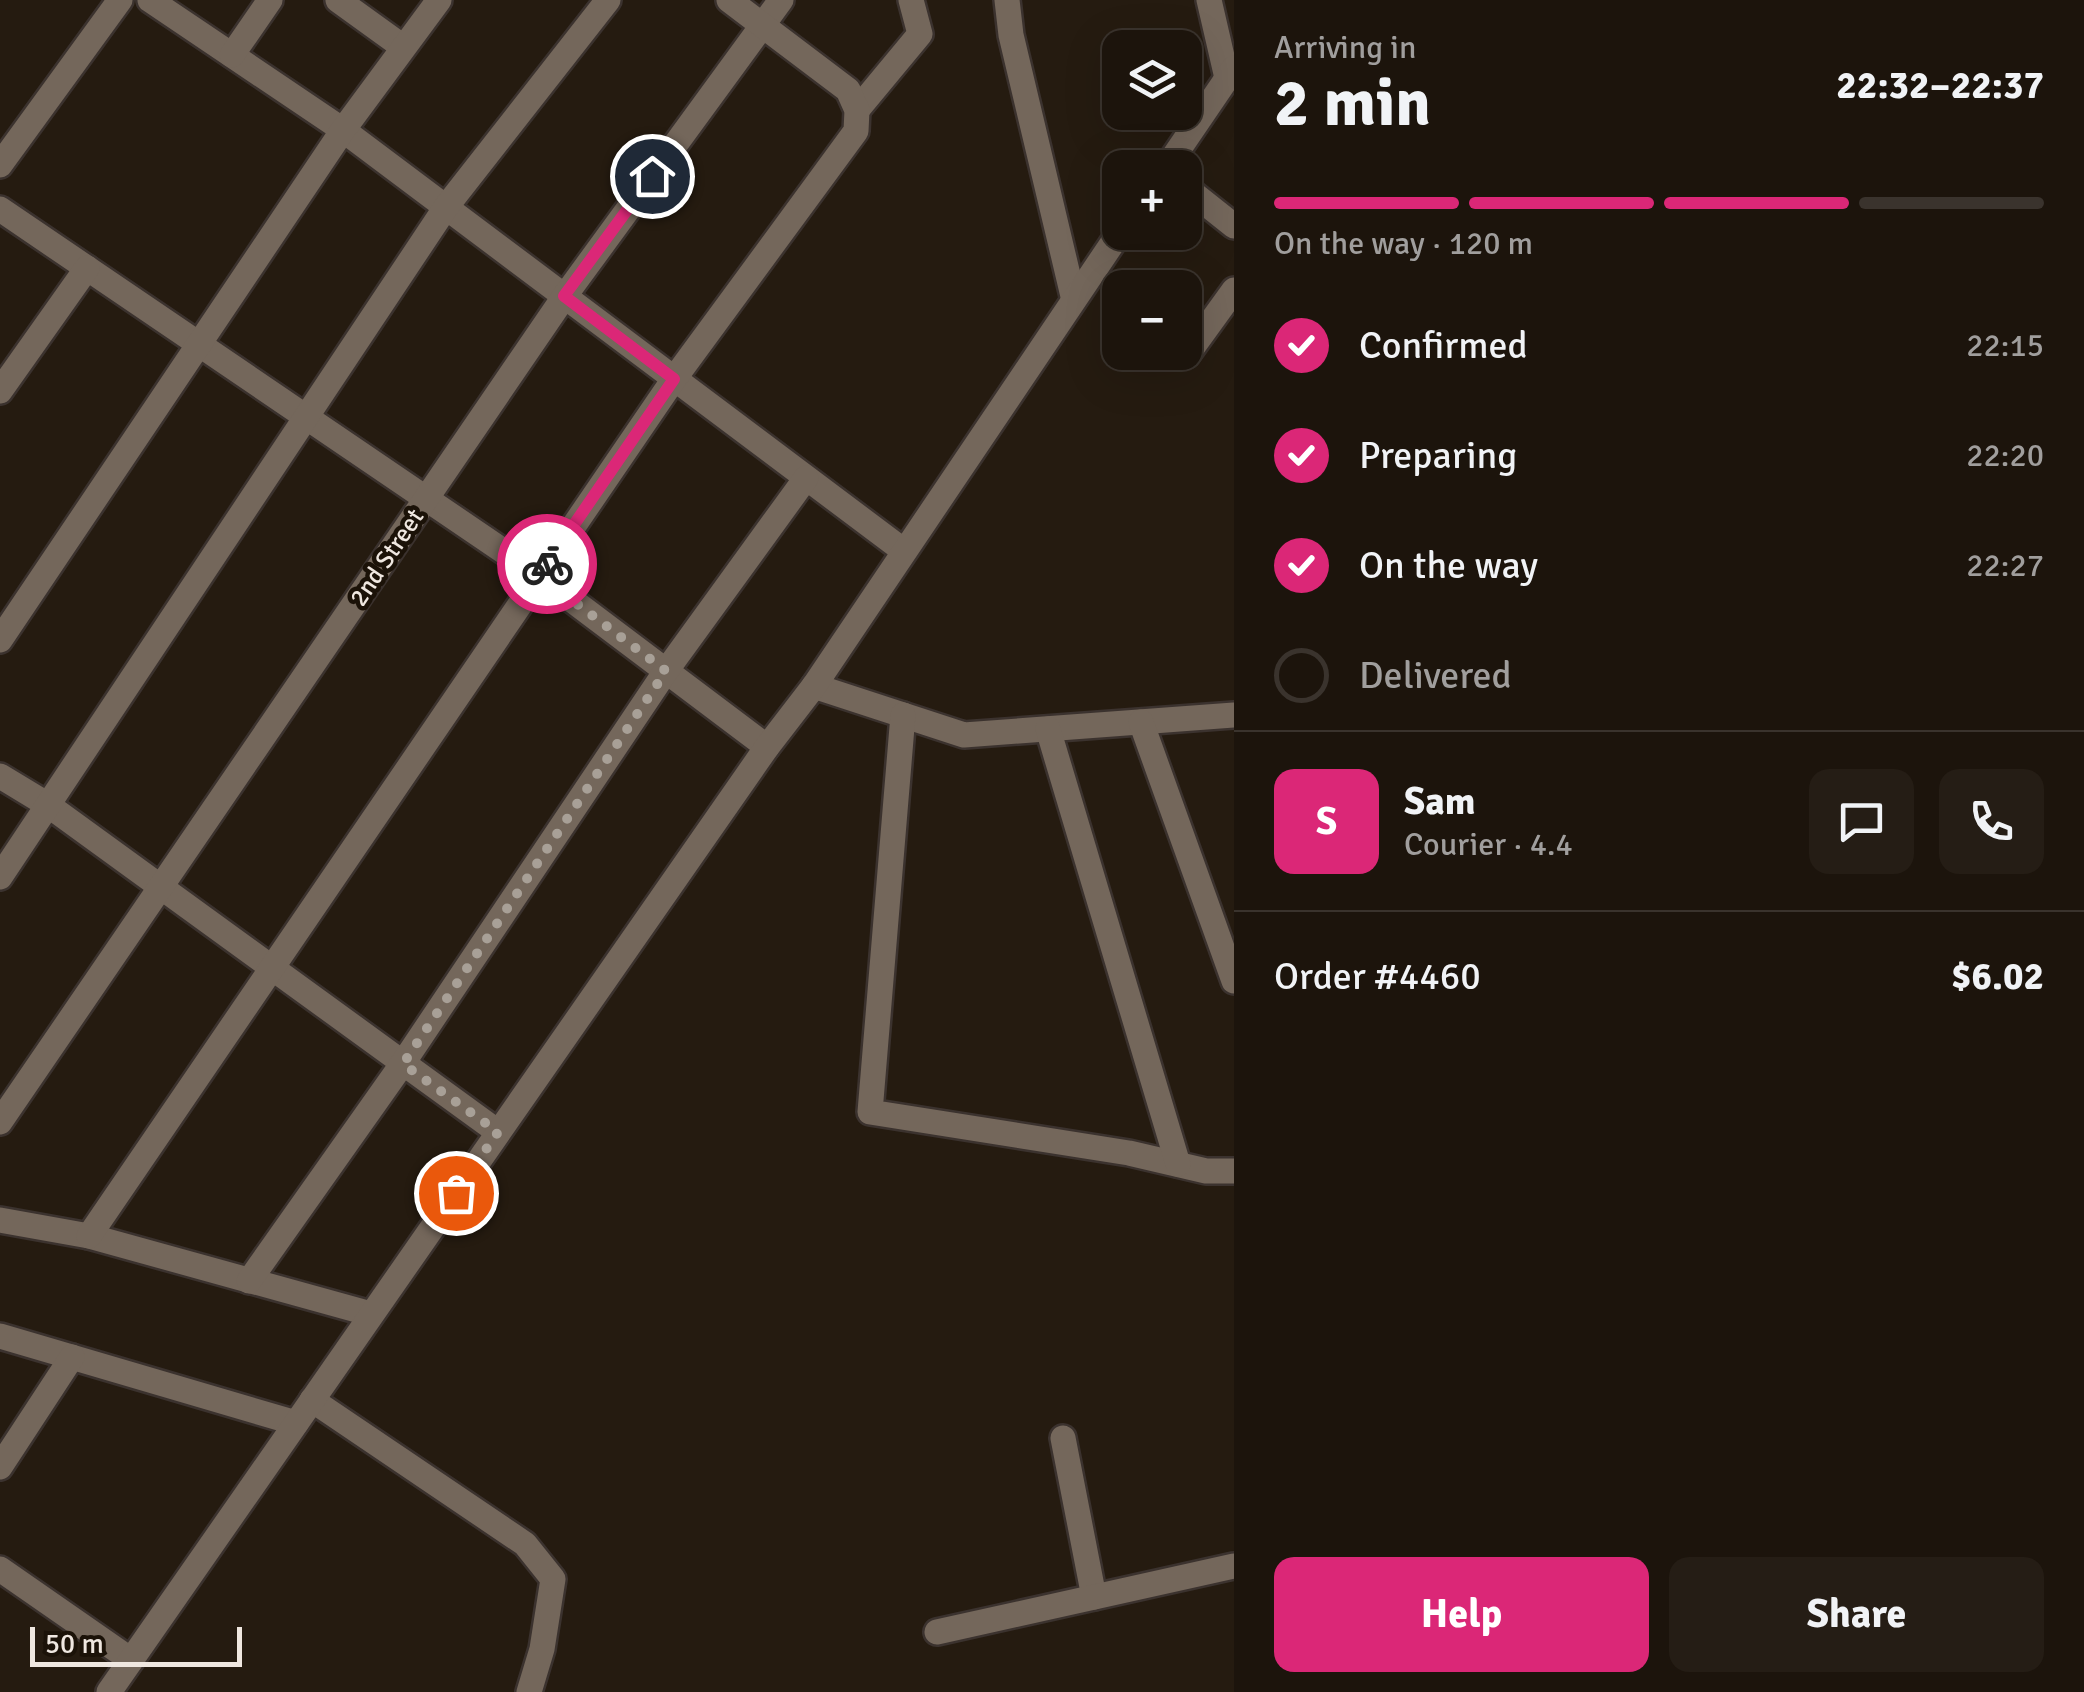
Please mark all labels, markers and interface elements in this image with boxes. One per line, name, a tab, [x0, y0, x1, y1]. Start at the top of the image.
text: Arriving in	[1274, 28, 1416, 67]
map controls	[1102, 30, 1202, 370]
button: layers	[1102, 30, 1202, 130]
text: 22:32–22:37	[1836, 62, 2044, 109]
text: 2 min	[1274, 64, 1431, 144]
pin	[610, 134, 695, 219]
icon: home	[625, 149, 680, 204]
button: +	[1102, 150, 1202, 250]
text: On the way · 120 m	[1274, 224, 1533, 263]
button: −	[1102, 270, 1202, 370]
icon: check	[1274, 318, 1329, 373]
text: Confirmed	[1359, 322, 1528, 369]
text: 22:15	[1966, 326, 2044, 365]
icon: check	[1274, 428, 1329, 483]
text: Preparing	[1359, 432, 1517, 479]
text: 22:20	[1966, 436, 2044, 475]
street label: 2nd Street	[343, 502, 430, 612]
courier	[497, 514, 597, 614]
icon: bike	[520, 537, 575, 592]
icon: check	[1274, 538, 1329, 593]
text: On the way	[1359, 542, 1538, 589]
text: 22:27	[1966, 546, 2044, 585]
text: Delivered	[1359, 652, 1512, 699]
button: chat	[1809, 769, 1914, 874]
button: phone	[1939, 769, 2044, 874]
text: Sam	[1404, 778, 1475, 825]
text: S	[1316, 798, 1337, 845]
text: Courier · 4.4	[1404, 825, 1573, 864]
text: Order #4460	[1274, 953, 1481, 1000]
text: $6.02	[1951, 953, 2044, 1000]
pin	[414, 1151, 499, 1236]
icon: bag	[429, 1166, 484, 1221]
button: Help	[1274, 1557, 1649, 1672]
button: Share	[1669, 1557, 2044, 1672]
scale bar	[30, 1622, 242, 1666]
text: 50 m	[45, 1627, 104, 1661]

